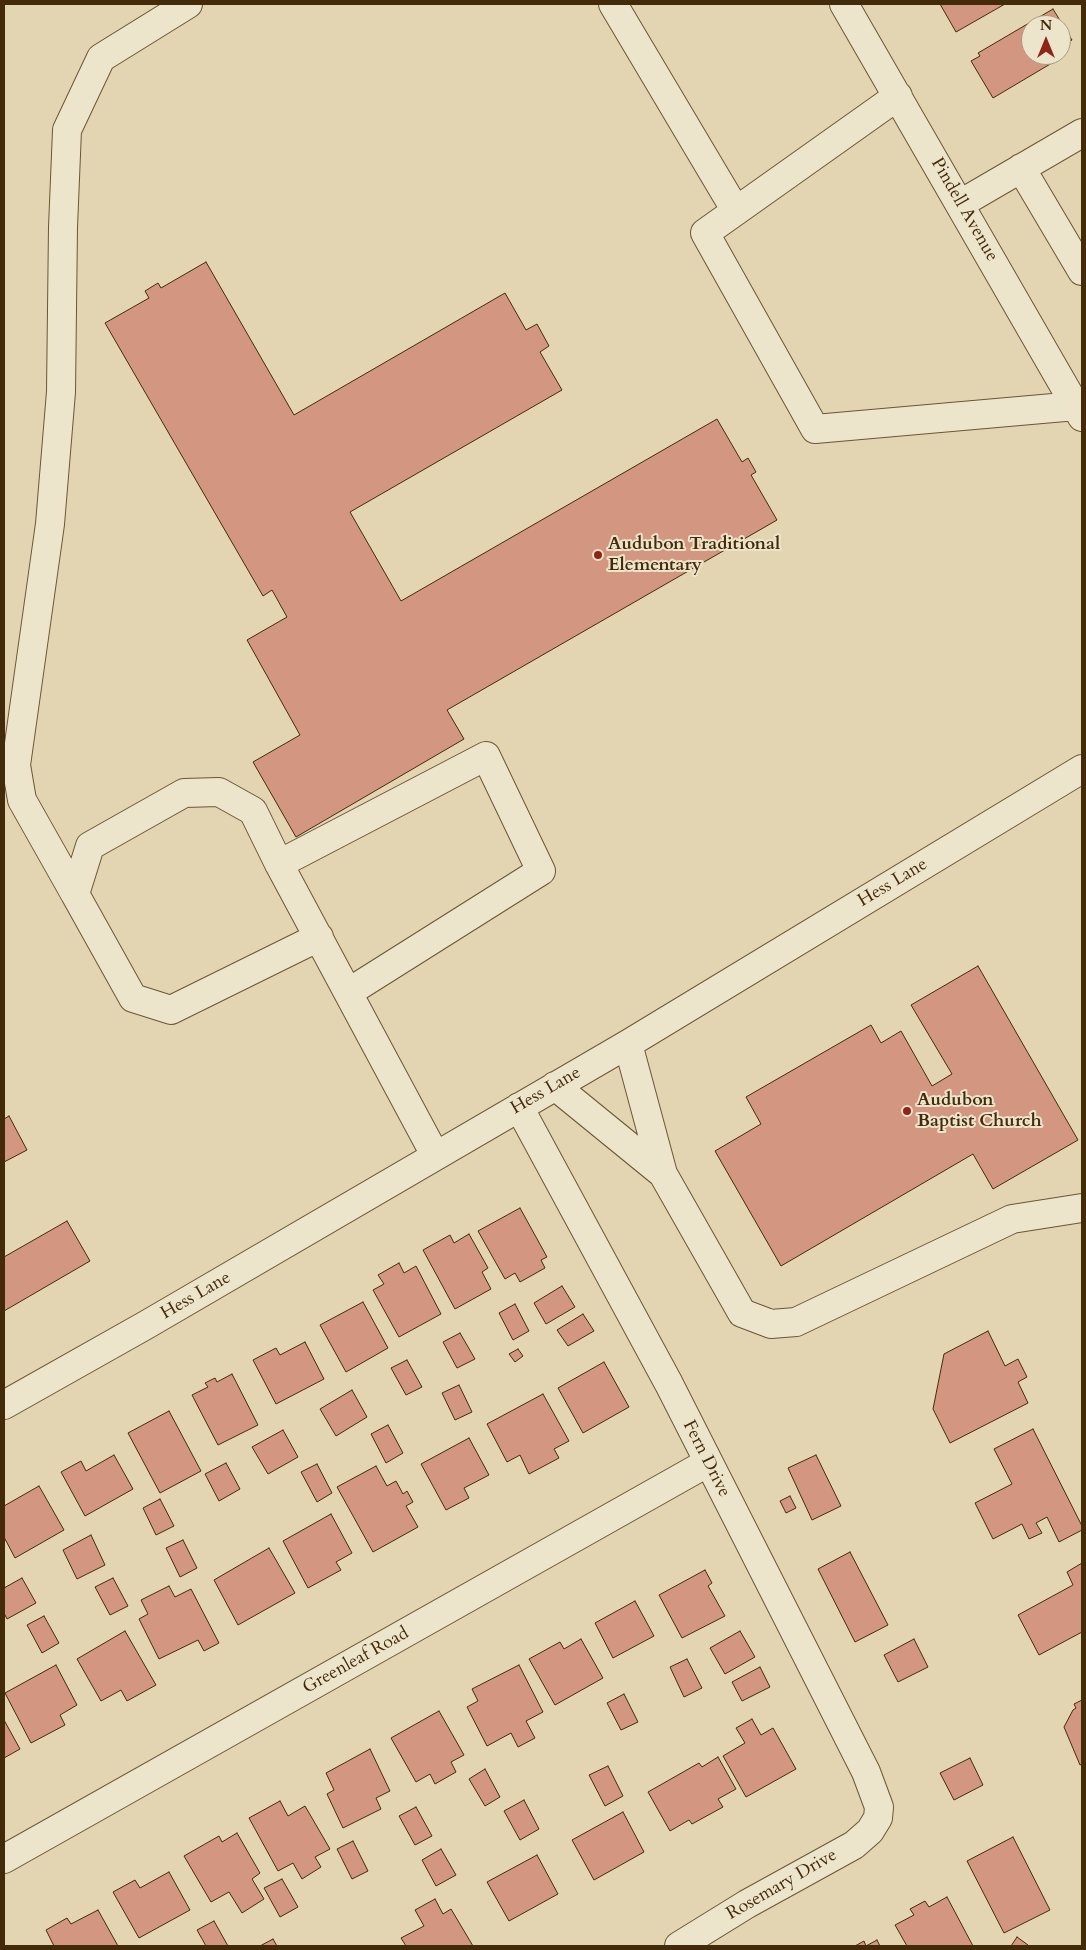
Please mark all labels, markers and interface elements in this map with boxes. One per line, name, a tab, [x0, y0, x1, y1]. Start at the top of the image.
north arrow	[1021, 15, 1071, 65]
text: N	[1040, 16, 1052, 35]
street label: Pindell Avenue	[926, 154, 1002, 266]
place label: Audubon Traditional Elementary	[608, 534, 780, 576]
marker: Audubon Traditional Elementary	[592, 549, 604, 561]
street label: Hess Lane	[854, 854, 932, 912]
street label: Hess Lane	[507, 1062, 585, 1120]
place label: Audubon Baptist Church	[917, 1090, 1042, 1132]
marker: Audubon Baptist Church	[901, 1105, 913, 1117]
street label: Hess Lane	[157, 1267, 235, 1325]
street label: Fern Drive	[677, 1417, 735, 1501]
street label: Greenleaf Road	[299, 1623, 413, 1699]
street label: Rosemary Drive	[723, 1845, 841, 1925]

